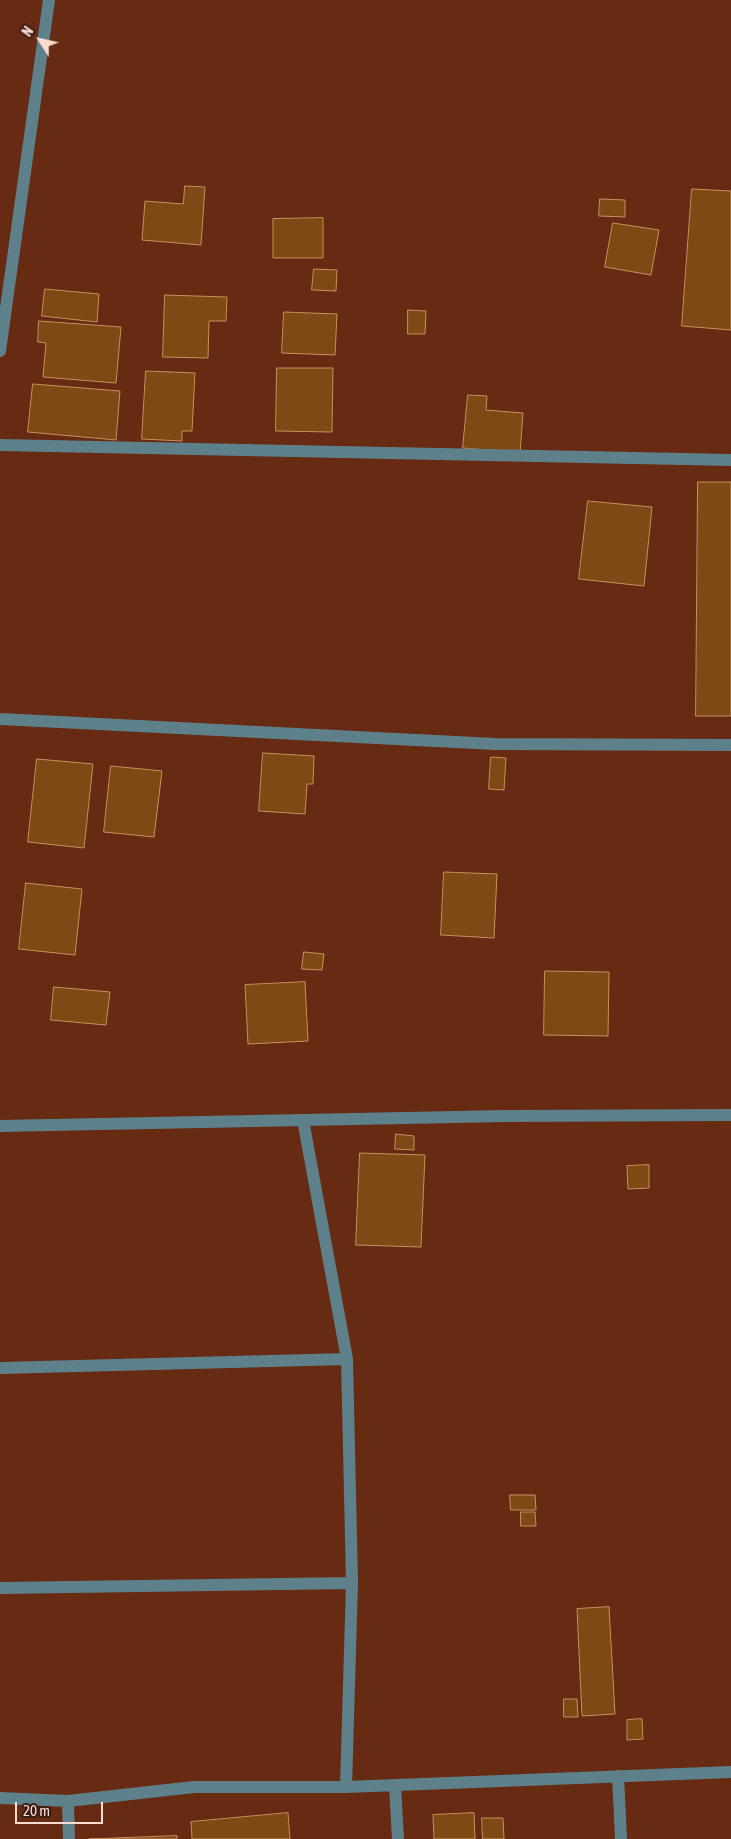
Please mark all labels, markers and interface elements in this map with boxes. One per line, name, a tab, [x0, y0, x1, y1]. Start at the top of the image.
north arrow	[15, 15, 65, 65]
text: N	[19, 23, 37, 39]
scale bar	[18, 1792, 105, 1824]
text: 20 m	[23, 1802, 50, 1819]

